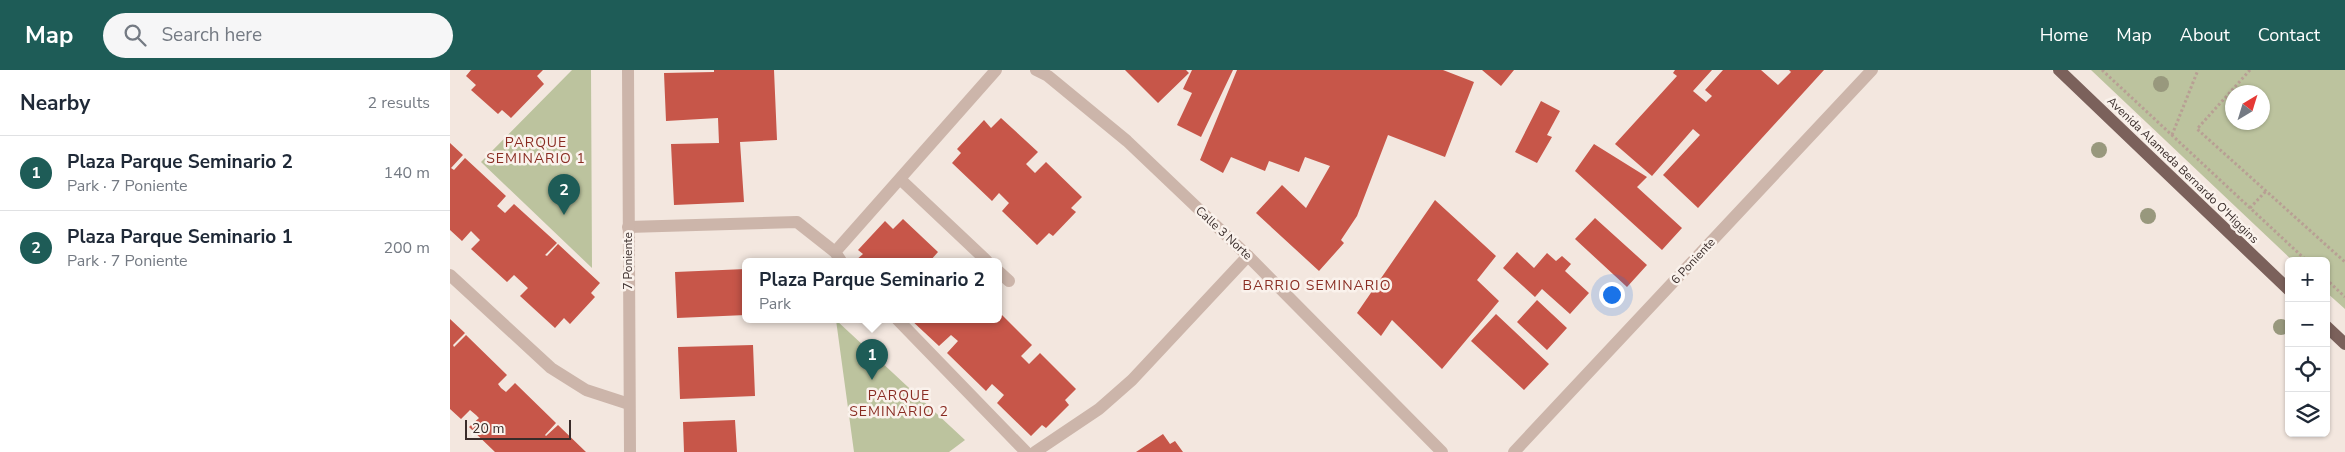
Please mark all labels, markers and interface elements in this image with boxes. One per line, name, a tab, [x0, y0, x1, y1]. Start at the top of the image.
search box	[103, 13, 453, 58]
text: Map	[25, 19, 73, 51]
icon: search	[121, 21, 149, 49]
text: Search here	[161, 22, 262, 48]
text: Home	[2040, 23, 2088, 47]
text: Map	[2116, 23, 2152, 47]
text: About	[2180, 23, 2230, 47]
text: Contact	[2258, 23, 2320, 47]
north arrow	[2225, 85, 2270, 130]
text: Nearby	[20, 89, 90, 117]
text: 2 results	[368, 92, 430, 114]
street label: Avenida Alameda Bernardo O'Higgins	[2104, 93, 2262, 247]
district label: PARQUE SEMINARIO 1	[486, 133, 586, 168]
text: Plaza Parque Seminario 2	[67, 149, 293, 175]
text: 1	[31, 162, 41, 184]
text: 140 m	[383, 162, 430, 184]
pin: 2	[548, 174, 580, 215]
text: Park · 7 Poniente	[67, 175, 188, 197]
street label: Calle 3 Norte	[1192, 203, 1256, 263]
text: Plaza Parque Seminario 1	[67, 224, 293, 250]
street label: 7 Poniente	[620, 232, 636, 290]
street label: 6 Poniente	[1668, 234, 1718, 288]
text: 2	[31, 237, 41, 259]
text: 200 m	[383, 237, 430, 259]
text: Park · 7 Poniente	[67, 250, 188, 272]
map controls	[2285, 257, 2330, 437]
button: +	[2285, 257, 2330, 302]
popup	[742, 258, 1002, 323]
text: Plaza Parque Seminario 2	[759, 267, 985, 293]
district label: BARRIO SEMINARIO	[1243, 276, 1391, 295]
your location	[1599, 282, 1625, 308]
text: Park	[759, 293, 791, 315]
button: −	[2285, 302, 2330, 347]
pin: 1	[856, 339, 888, 380]
button: locate	[2285, 347, 2330, 392]
district label: PARQUE SEMINARIO 2	[849, 386, 949, 421]
button: layers	[2285, 392, 2330, 437]
scale bar	[465, 417, 571, 440]
text: 20 m	[472, 419, 504, 438]

